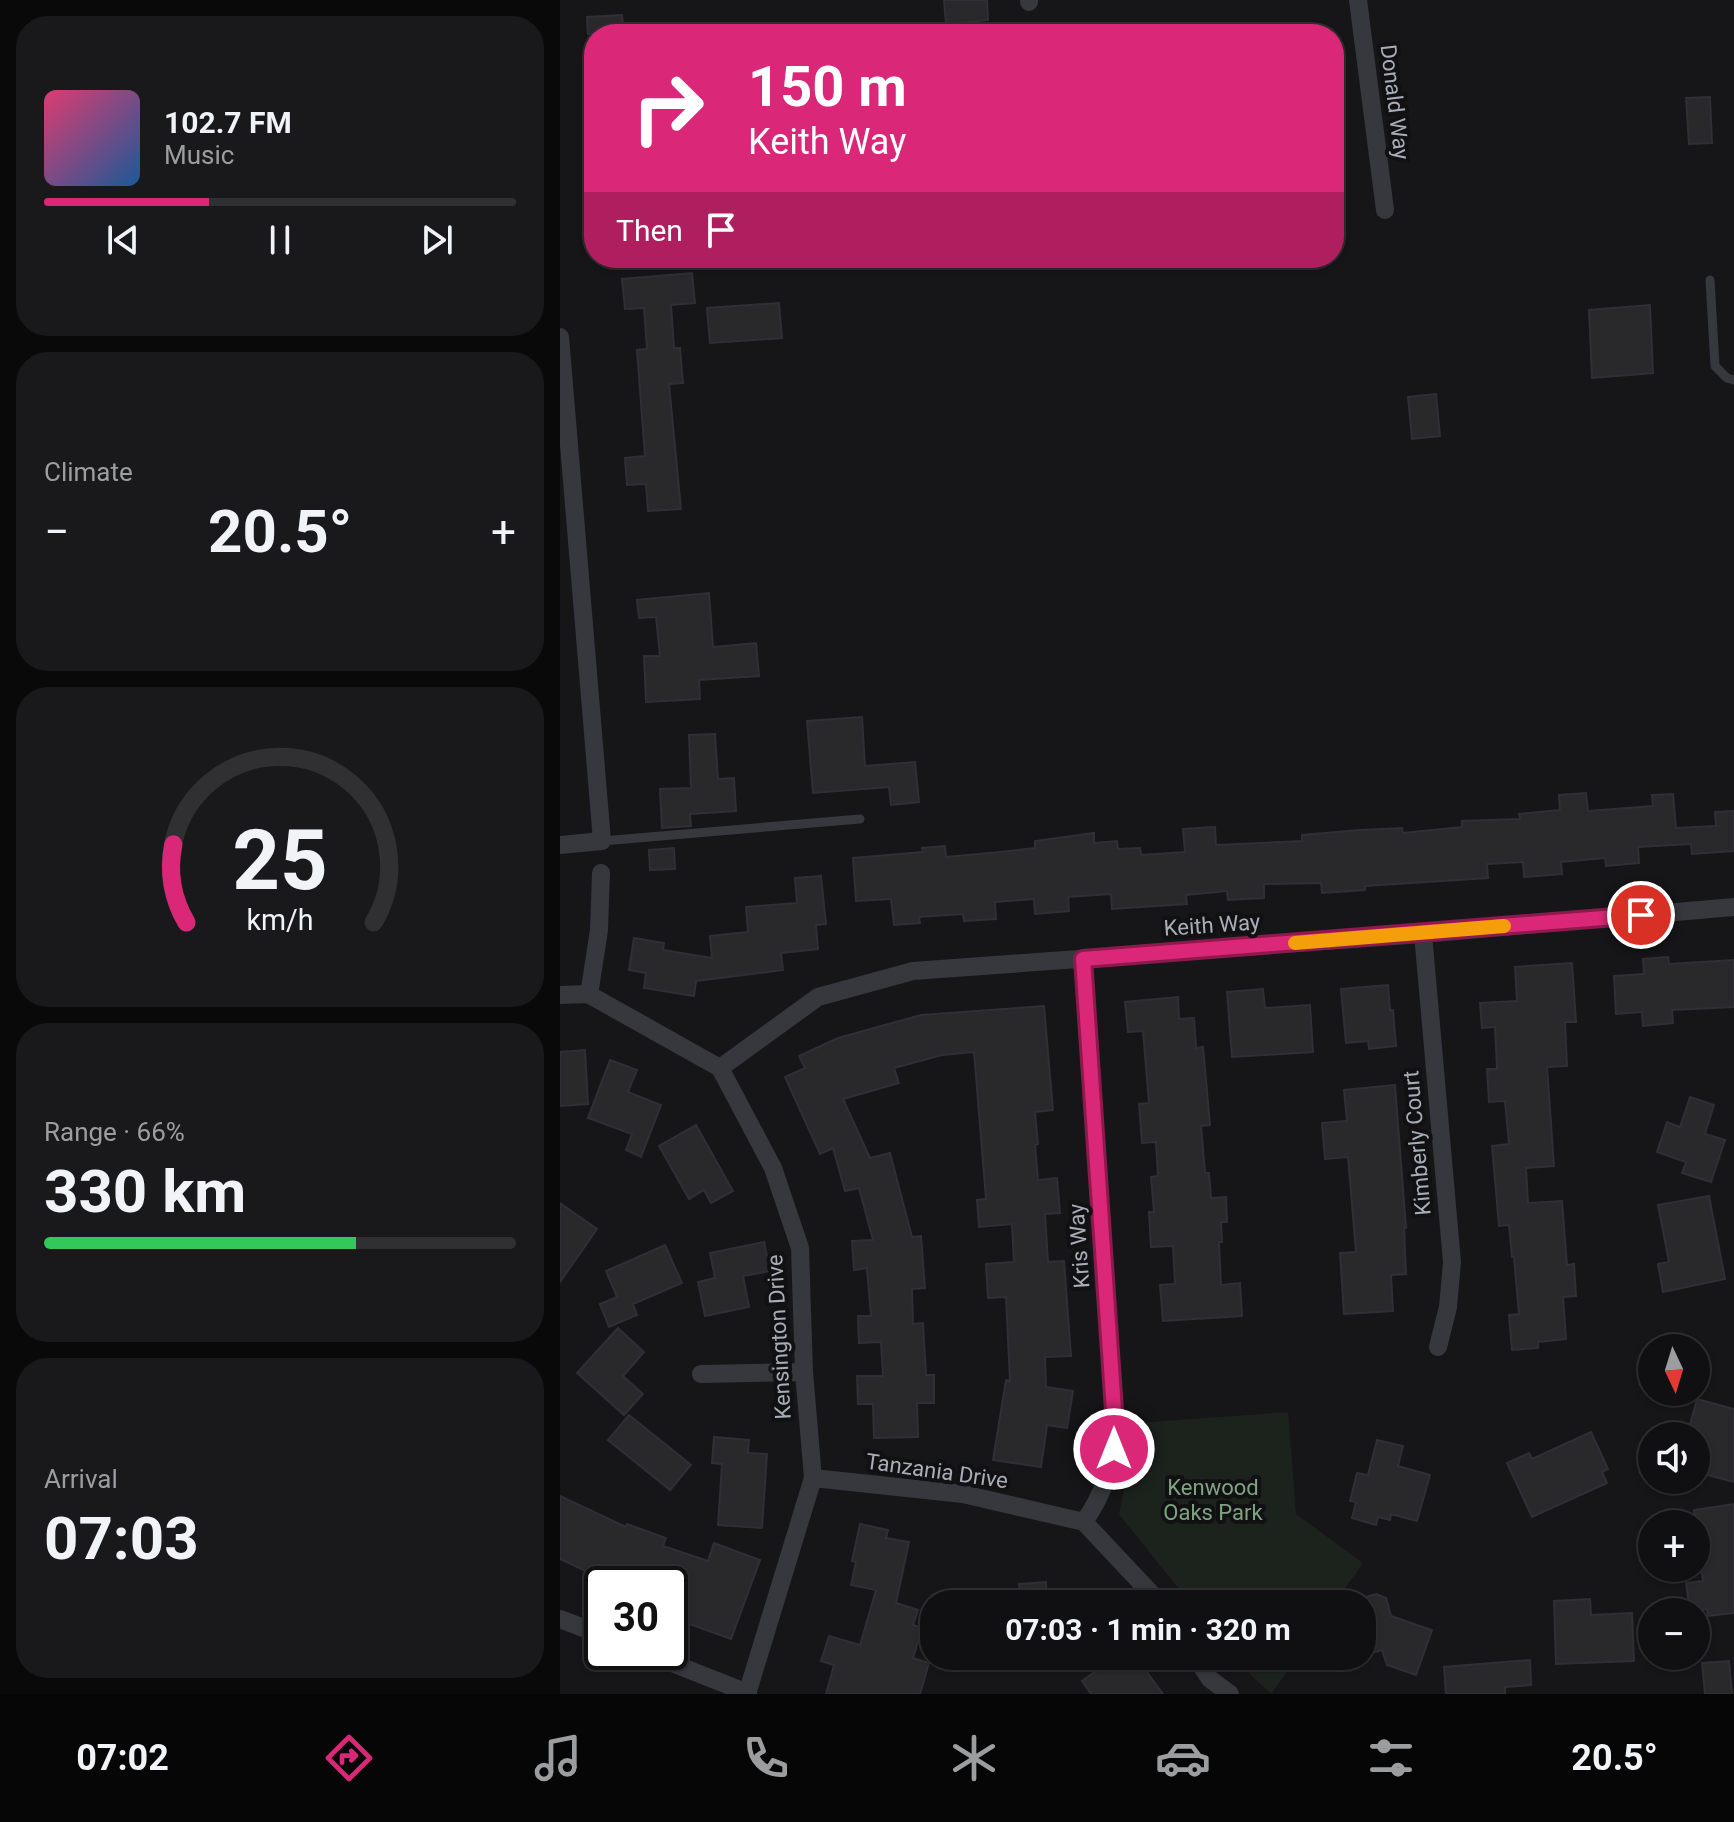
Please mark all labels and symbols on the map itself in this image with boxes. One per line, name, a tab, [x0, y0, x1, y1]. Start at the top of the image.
street label: Donald Way	[1376, 43, 1415, 162]
pin	[1607, 881, 1675, 949]
street label: Keith Way	[1163, 909, 1262, 941]
street label: Kimberly Court	[1398, 1070, 1436, 1216]
street label: Kris Way	[1064, 1202, 1094, 1289]
street label: Kensington Drive	[762, 1254, 796, 1420]
north arrow	[1638, 1334, 1710, 1406]
position arrow	[1072, 1407, 1156, 1491]
street label: Tanzania Drive	[864, 1449, 1010, 1493]
park label: Kenwood Oaks Park	[1163, 1475, 1264, 1525]
speed limit sign: 30	[584, 1566, 688, 1670]

